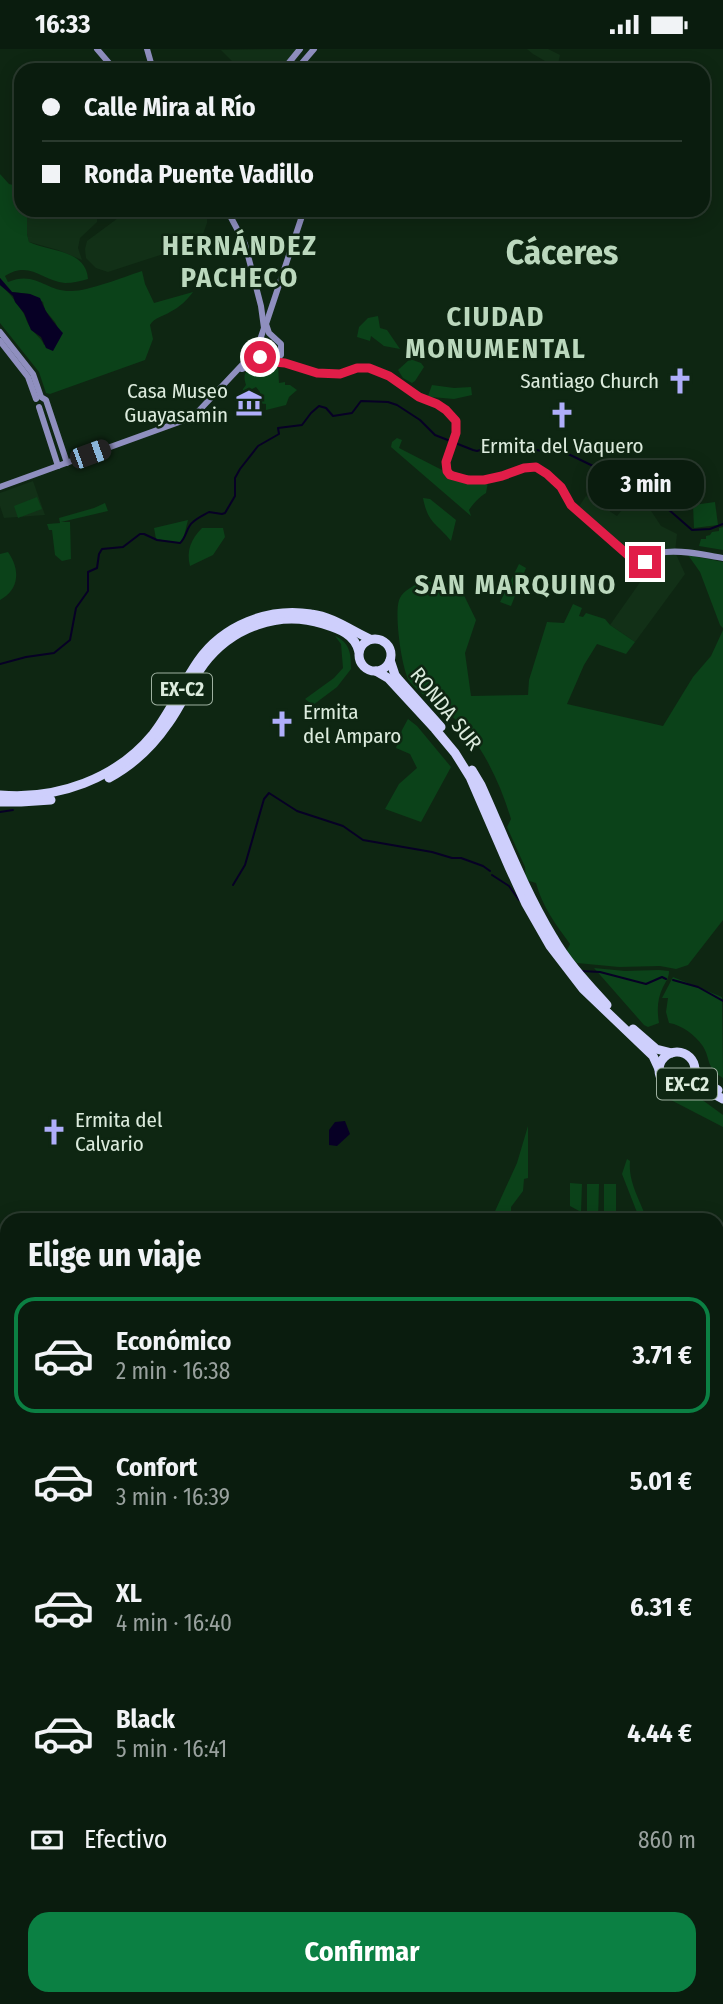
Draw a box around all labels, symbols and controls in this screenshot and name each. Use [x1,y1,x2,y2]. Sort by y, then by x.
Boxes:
text: 16:33 [35,9,91,40]
text: Calle Mira al Río [84,92,256,123]
text: Ronda Puente Vadillo [84,159,314,190]
district label: HERNÁNDEZ PACHECO [162,228,318,294]
district label: Cáceres [506,231,618,273]
district label: CIUDAD MONUMENTAL [405,300,587,365]
route start [244,341,276,373]
church icon: Santiago Church [665,366,695,396]
place label: Santiago Church [520,368,659,394]
place label: Casa Museo Guayasamin [124,378,228,428]
museum icon: Casa Museo Guayasamin [234,388,264,418]
church icon: Ermita del Vaquero [547,400,577,430]
place label: Ermita del Vaquero [480,433,644,459]
car [67,437,114,471]
callout: 3 min [587,461,703,510]
text: 3 min [620,470,672,498]
route end [629,546,661,578]
district label: SAN MARQUINO [415,568,617,601]
street label: RONDA SUR [405,662,488,756]
road number: EX-C2 [152,673,212,705]
place label: Ermita del Amparo [303,699,401,749]
church icon: Ermita del Amparo [267,709,297,739]
road number: EX-C2 [657,1069,717,1099]
place label: Ermita del Calvario [75,1107,163,1157]
church icon: Ermita del Calvario [39,1117,69,1147]
text: Elige un viaje [28,1236,201,1274]
icon: car [32,1324,95,1387]
text: Económico [116,1326,231,1357]
text: 3.71 € [632,1340,692,1371]
text: 2 min · 16:38 [116,1357,230,1385]
icon: car [32,1450,95,1513]
text: Confort [116,1452,197,1483]
text: 5.01 € [630,1466,692,1497]
text: 3 min · 16:39 [116,1483,230,1511]
icon: car [32,1576,95,1639]
text: XL [116,1578,142,1609]
text: 6.31 € [630,1592,692,1623]
text: 4 min · 16:40 [116,1609,232,1637]
icon: car [32,1702,95,1765]
text: Black [116,1704,175,1735]
text: 4.44 € [627,1718,692,1749]
text: 5 min · 16:41 [116,1735,227,1763]
icon: cash [28,1821,66,1859]
text: Efectivo [84,1824,168,1855]
text: 860 m [638,1826,696,1854]
button: Confirmar [28,1912,696,1992]

